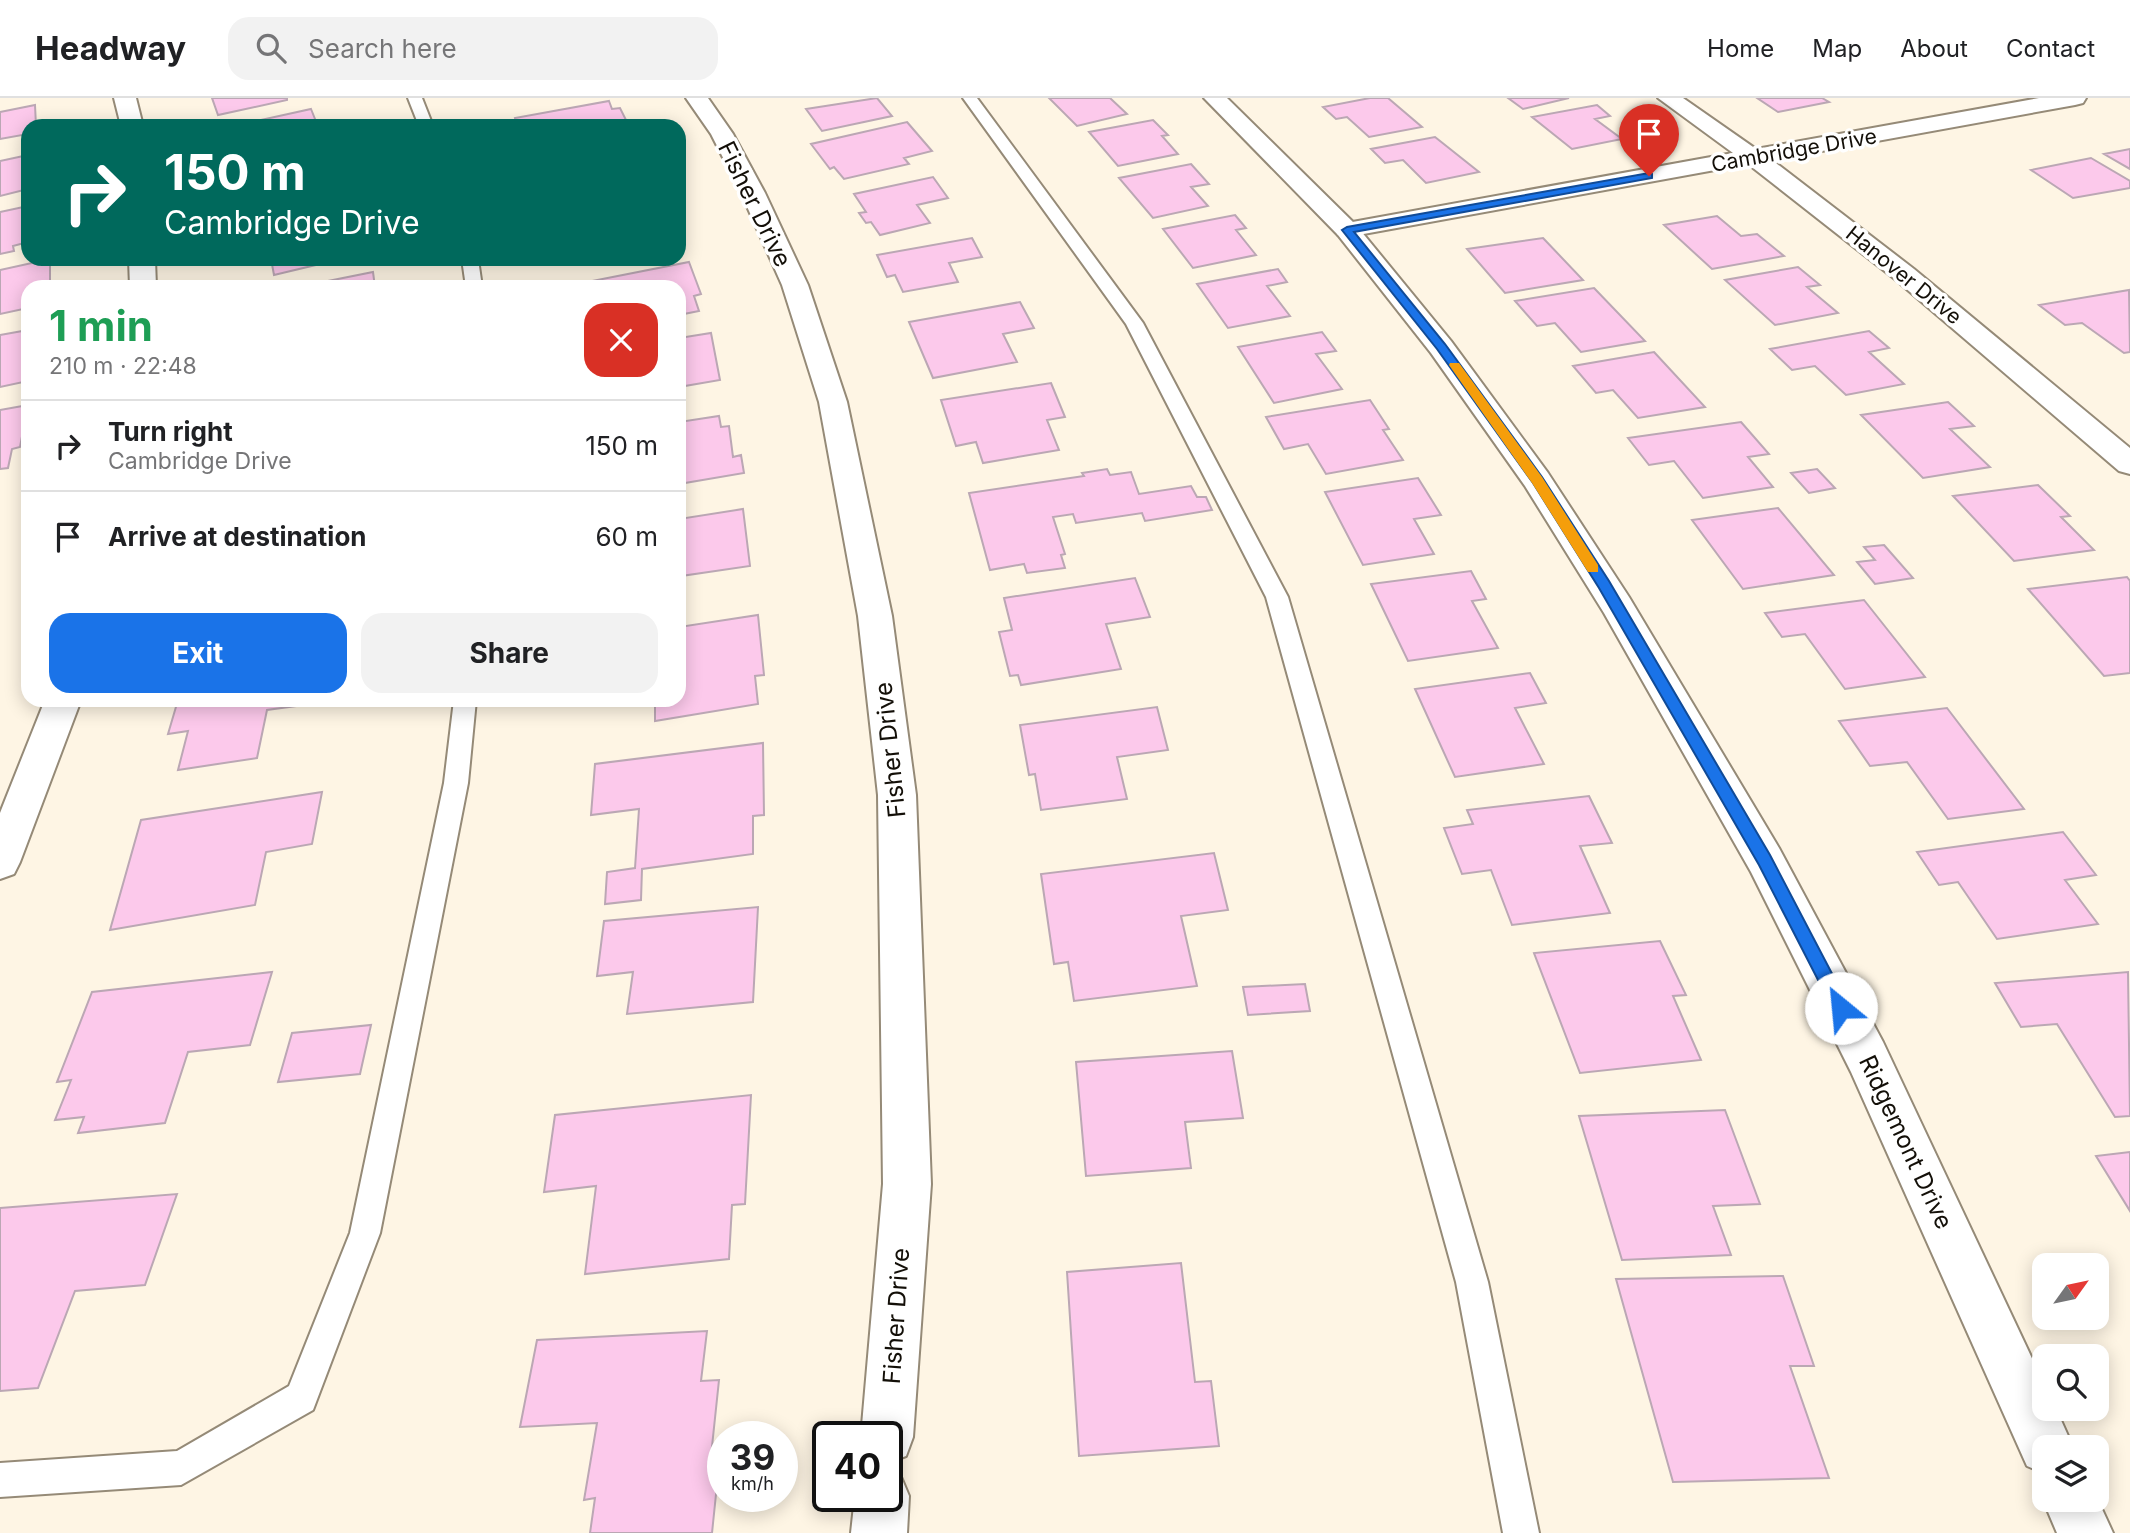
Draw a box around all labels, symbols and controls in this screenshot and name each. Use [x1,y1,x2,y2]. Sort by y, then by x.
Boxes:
search box [228,17,718,80]
text: Headway [35,28,186,68]
icon: search [252,29,290,67]
text: Search here [308,33,457,64]
text: Home [1707,34,1774,63]
text: Map [1812,34,1862,63]
text: About [1900,34,1968,63]
text: Contact [2006,34,2095,63]
pin [1619,104,1679,176]
icon: arrive [1630,115,1668,153]
street label: Cambridge Drive [1709,123,1879,177]
street label: Fisher Drive [712,136,798,272]
text: 150 m [164,143,306,202]
icon: right [49,147,140,238]
text: Cambridge Drive [164,203,420,242]
street label: Hanover Drive [1841,221,1967,329]
text: 1 min [49,300,153,351]
button: close [584,303,658,377]
text: 210 m · 22:48 [49,352,197,380]
text: Turn right [108,416,233,447]
icon: right [49,427,87,465]
text: 150 m [585,430,658,461]
text: Cambridge Drive [108,447,292,475]
icon: arrive [49,518,87,556]
text: Arrive at destination [108,521,367,552]
text: 60 m [595,521,658,552]
button: Exit [49,613,347,693]
button: Share [361,613,658,693]
street label: Fisher Drive [868,681,912,819]
position arrow [1804,971,1878,1045]
street label: Ridgemont Drive [1853,1050,1959,1234]
street label: Fisher Drive [877,1247,915,1385]
north arrow [2032,1253,2109,1330]
map controls [2032,1253,2109,1512]
button: search [2032,1344,2109,1421]
speed limit sign: 40 [812,1421,903,1512]
button: layers [2032,1435,2109,1512]
text: 39 [730,1436,775,1478]
text: km/h [731,1473,774,1494]

